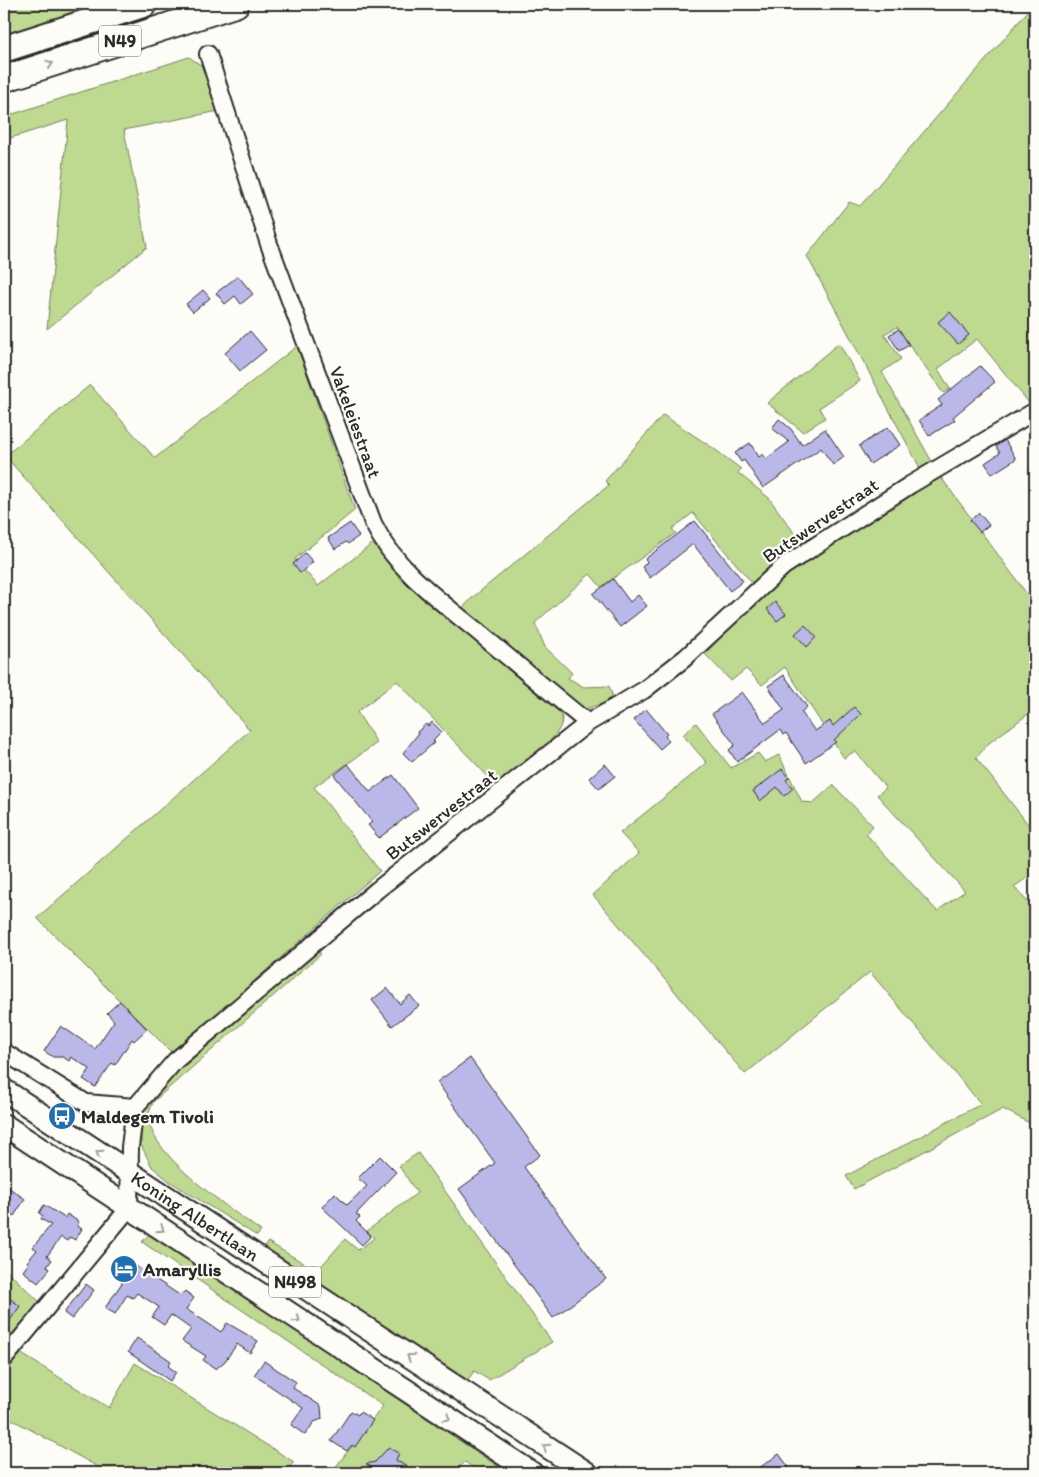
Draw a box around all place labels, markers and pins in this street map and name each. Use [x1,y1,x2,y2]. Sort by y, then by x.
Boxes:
bus stop icon: Maldegem Tivoli [47,1101,77,1131]
place label: Maldegem Tivoli [81,1105,214,1128]
hotel icon: Amaryllis [109,1254,139,1284]
place label: Amaryllis [142,1258,222,1281]

